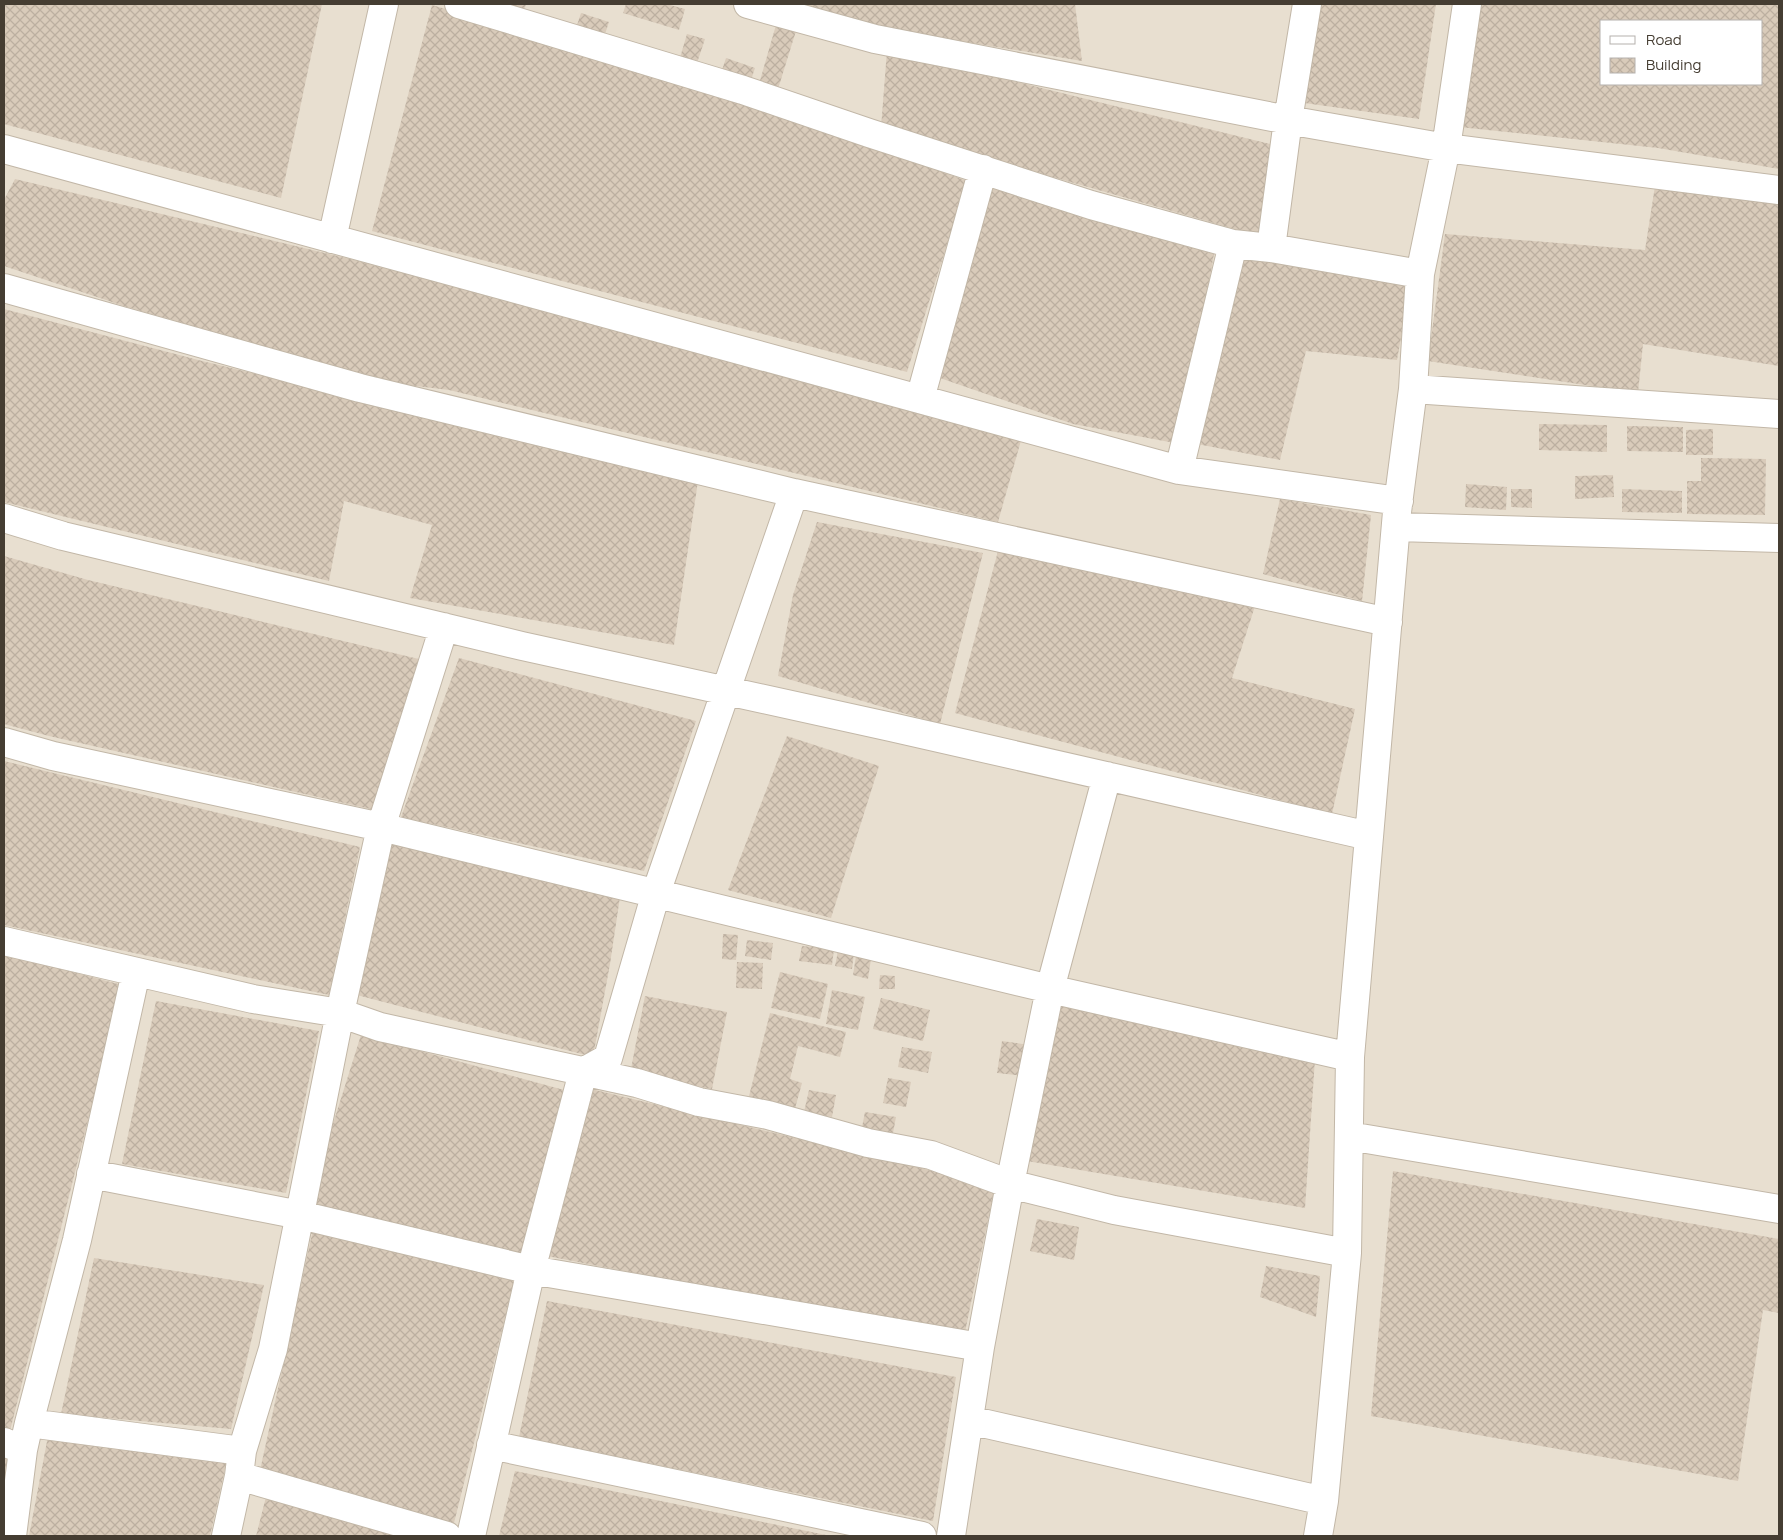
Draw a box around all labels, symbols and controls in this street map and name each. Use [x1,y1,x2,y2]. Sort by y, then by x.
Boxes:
legend [1600,20,1763,85]
text: Road [1646,29,1682,50]
text: Building [1646,54,1701,75]

